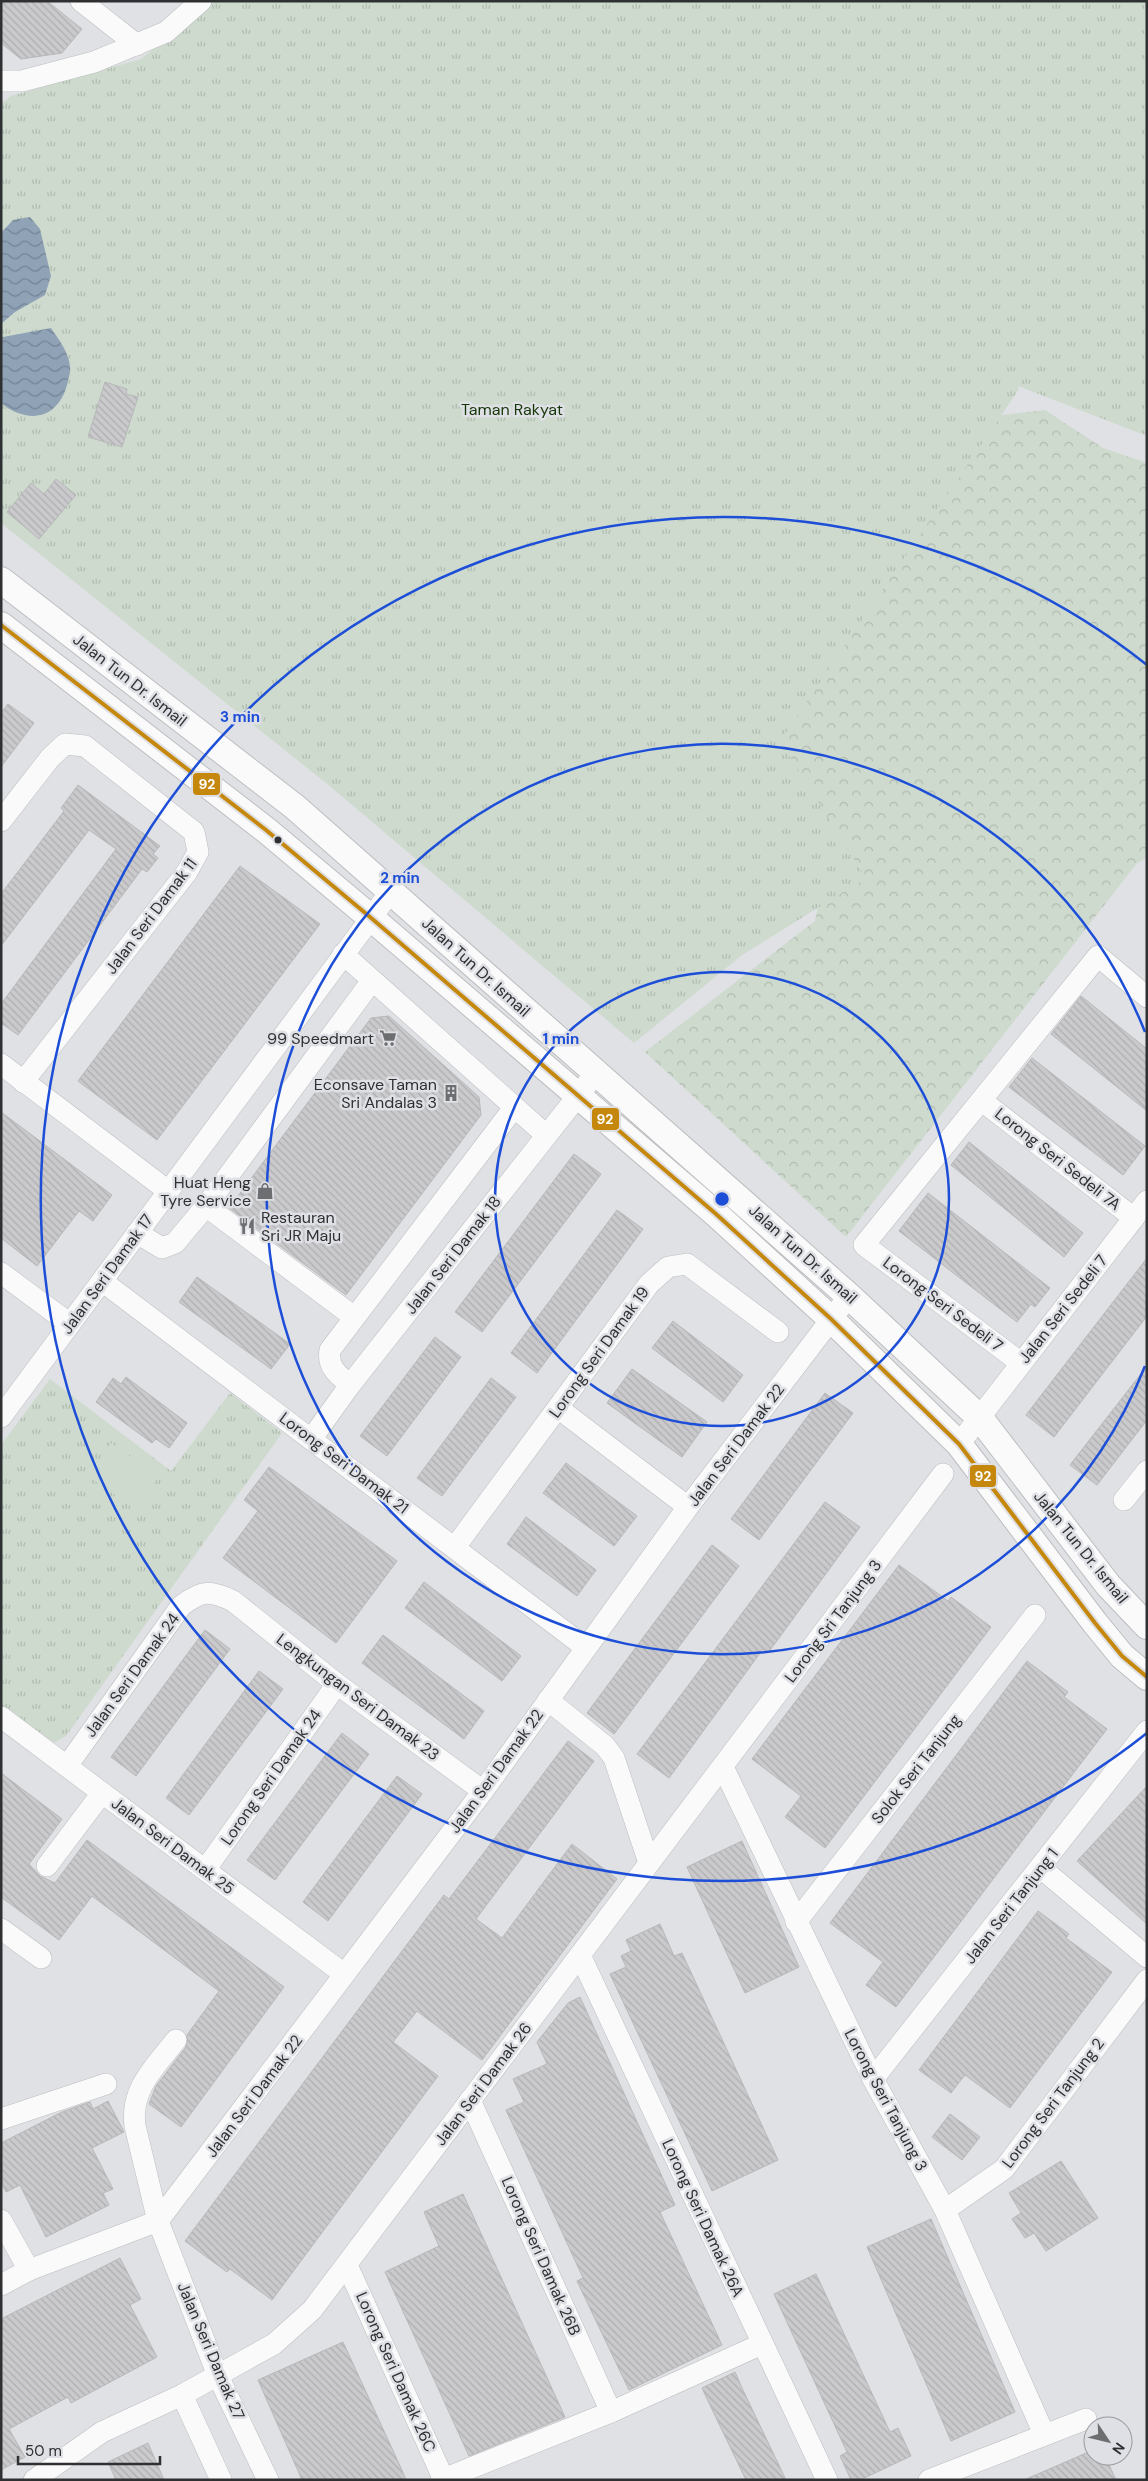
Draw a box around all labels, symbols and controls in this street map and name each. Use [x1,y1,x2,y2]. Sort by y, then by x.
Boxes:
park label: Taman Rakyat [461,399,563,420]
street label: Jalan Tun Dr. Ismail [69,629,191,731]
text: 3 min [220,707,260,727]
line badge: 92 [192,772,221,796]
text: 92 [199,775,215,793]
unlabelled marker [273,835,283,845]
street label: Jalan Seri Damak 11 [101,854,201,978]
text: 2 min [380,868,420,888]
street label: Jalan Tun Dr. Ismail [417,913,535,1021]
place label: 99 Speedmart [267,1028,374,1049]
supermarket icon: 99 Speedmart [378,1028,398,1048]
text: 1 min [543,1029,579,1049]
place label: Econsave Taman Sri Andalas 3 [314,1074,437,1113]
building icon: Econsave Taman Sri Andalas 3 [441,1083,461,1103]
street label: Lorong Seri Sedeli 7A [991,1103,1126,1215]
line badge: 92 [591,1107,620,1131]
text: 92 [597,1110,613,1128]
place label: Huat Heng Tyre Service [160,1172,251,1211]
shop icon: Huat Heng Tyre Service [255,1181,275,1201]
centre of rings [713,1190,731,1208]
street label: Jalan Seri Damak 18 [400,1192,506,1318]
street label: Jalan Tun Dr. Ismail [744,1200,862,1308]
place label: Restauran Sri JR Maju [261,1207,341,1246]
street label: Jalan Seri Damak 17 [56,1210,158,1338]
restaurant icon: Restauran Sri JR Maju [237,1216,257,1236]
street label: Jalan Seri Sedeli 7 [1014,1250,1112,1368]
street label: Lorong Seri Sedeli 7 [879,1252,1007,1356]
street label: Lorong Seri Damak 19 [544,1282,654,1422]
street label: Jalan Seri Damak 22 [683,1379,789,1511]
street label: Lorong Seri Damak 21 [275,1407,413,1519]
line badge: 92 [969,1464,997,1488]
text: 92 [975,1467,991,1485]
street label: Jalan Tun Dr. Ismail [1029,1486,1133,1608]
street label: Lorong Sri Tanjung 3 [780,1555,886,1687]
street label: Jalan Seri Damak 24 [80,1609,184,1741]
street label: Lengkungan Seri Damak 23 [272,1629,444,1765]
street label: Lorong Seri Damak 24 [216,1705,326,1849]
street label: Jalan Seri Damak 22 [444,1705,548,1837]
street label: Solok Seri Tanjung [867,1710,965,1828]
street label: Jalan Seri Damak 25 [107,1793,239,1899]
street label: Jalan Seri Tanjung 1 [959,1844,1063,1968]
street label: Jalan Seri Damak 26 [430,2018,536,2150]
street label: Lorong Seri Tanjung 3 [840,2025,932,2175]
street label: Jalan Seri Damak 22 [201,2030,307,2162]
street label: Lorong Seri Tanjung 2 [997,2034,1109,2172]
street label: Lorong Seri Damak 26A [657,2136,749,2301]
street label: Lorong Seri Damak 26B [497,2173,585,2339]
street label: Jalan Seri Damak 27 [173,2279,249,2423]
street label: Lorong Seri Damak 26C [351,2289,441,2455]
north arrow [1083,2416,1133,2466]
scale bar [18,2434,160,2466]
text: N [1108,2439,1129,2458]
text: 50 m [25,2441,62,2461]

